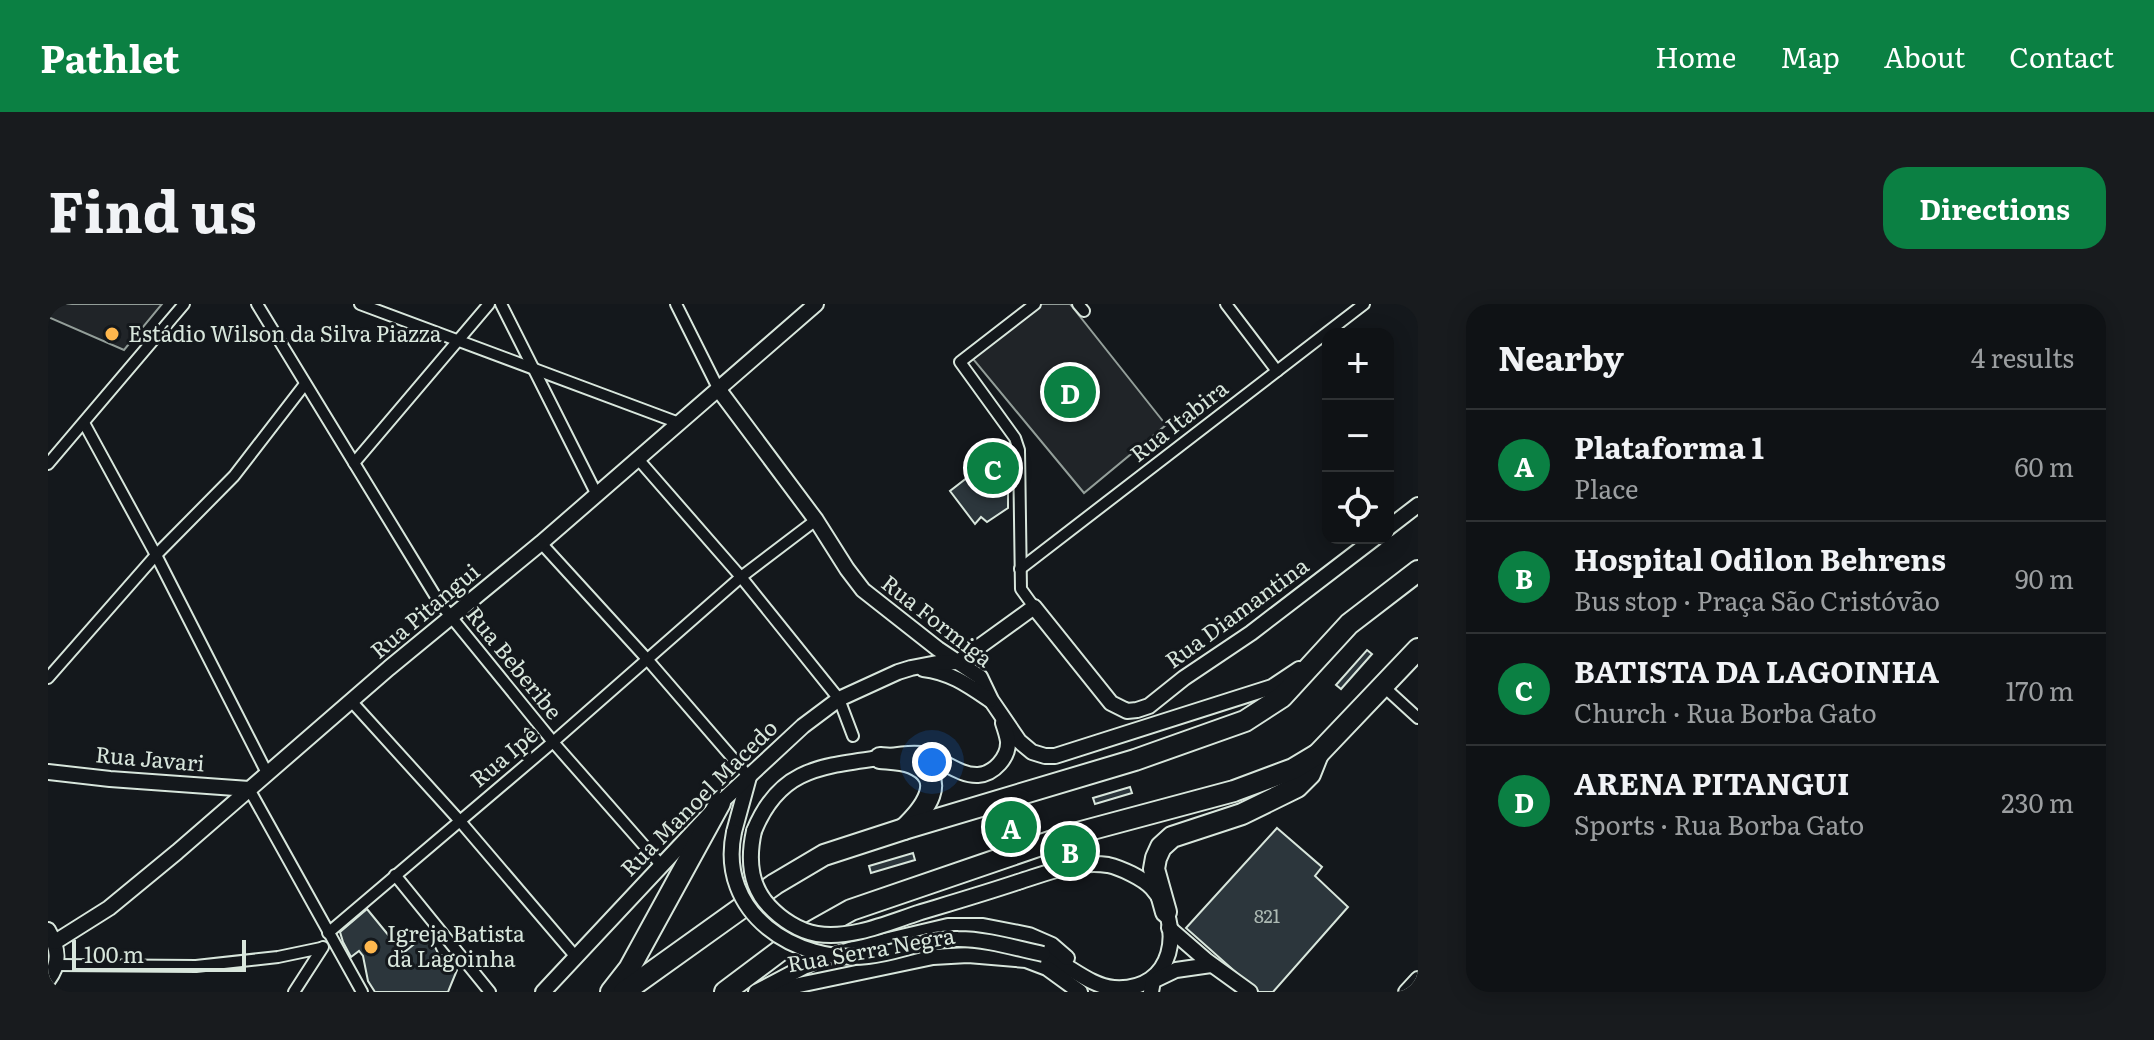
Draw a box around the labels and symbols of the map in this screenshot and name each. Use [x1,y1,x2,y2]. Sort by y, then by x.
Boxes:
place label: Estádio Wilson da Silva Piazza [128,316,442,349]
marker: Estádio Wilson da Silva Piazza [103,325,121,343]
pin: D [1044,362,1096,422]
street label: Rua Itabira [1122,371,1234,469]
pin: C [967,438,1019,498]
street label: Rua Diamantina [1157,548,1315,675]
street label: Rua Pitangui [362,554,486,665]
street label: Rua Formiga [875,566,1001,674]
street label: Rua Beberibe [459,598,571,726]
street label: Rua Manoel Macedo [612,711,784,883]
street label: Rua Ipê [462,718,544,794]
street label: Rua Javari [94,736,206,779]
your location [912,742,952,782]
pin: A [985,797,1037,857]
pin: B [1044,821,1096,881]
house number: 821 [1254,902,1280,929]
place label: Igreja Batista da Lagoinha [387,916,525,974]
street label: Rua Serra Negra [784,918,957,980]
scale bar [72,936,246,972]
marker: Igreja Batista da Lagoinha [362,938,380,956]

